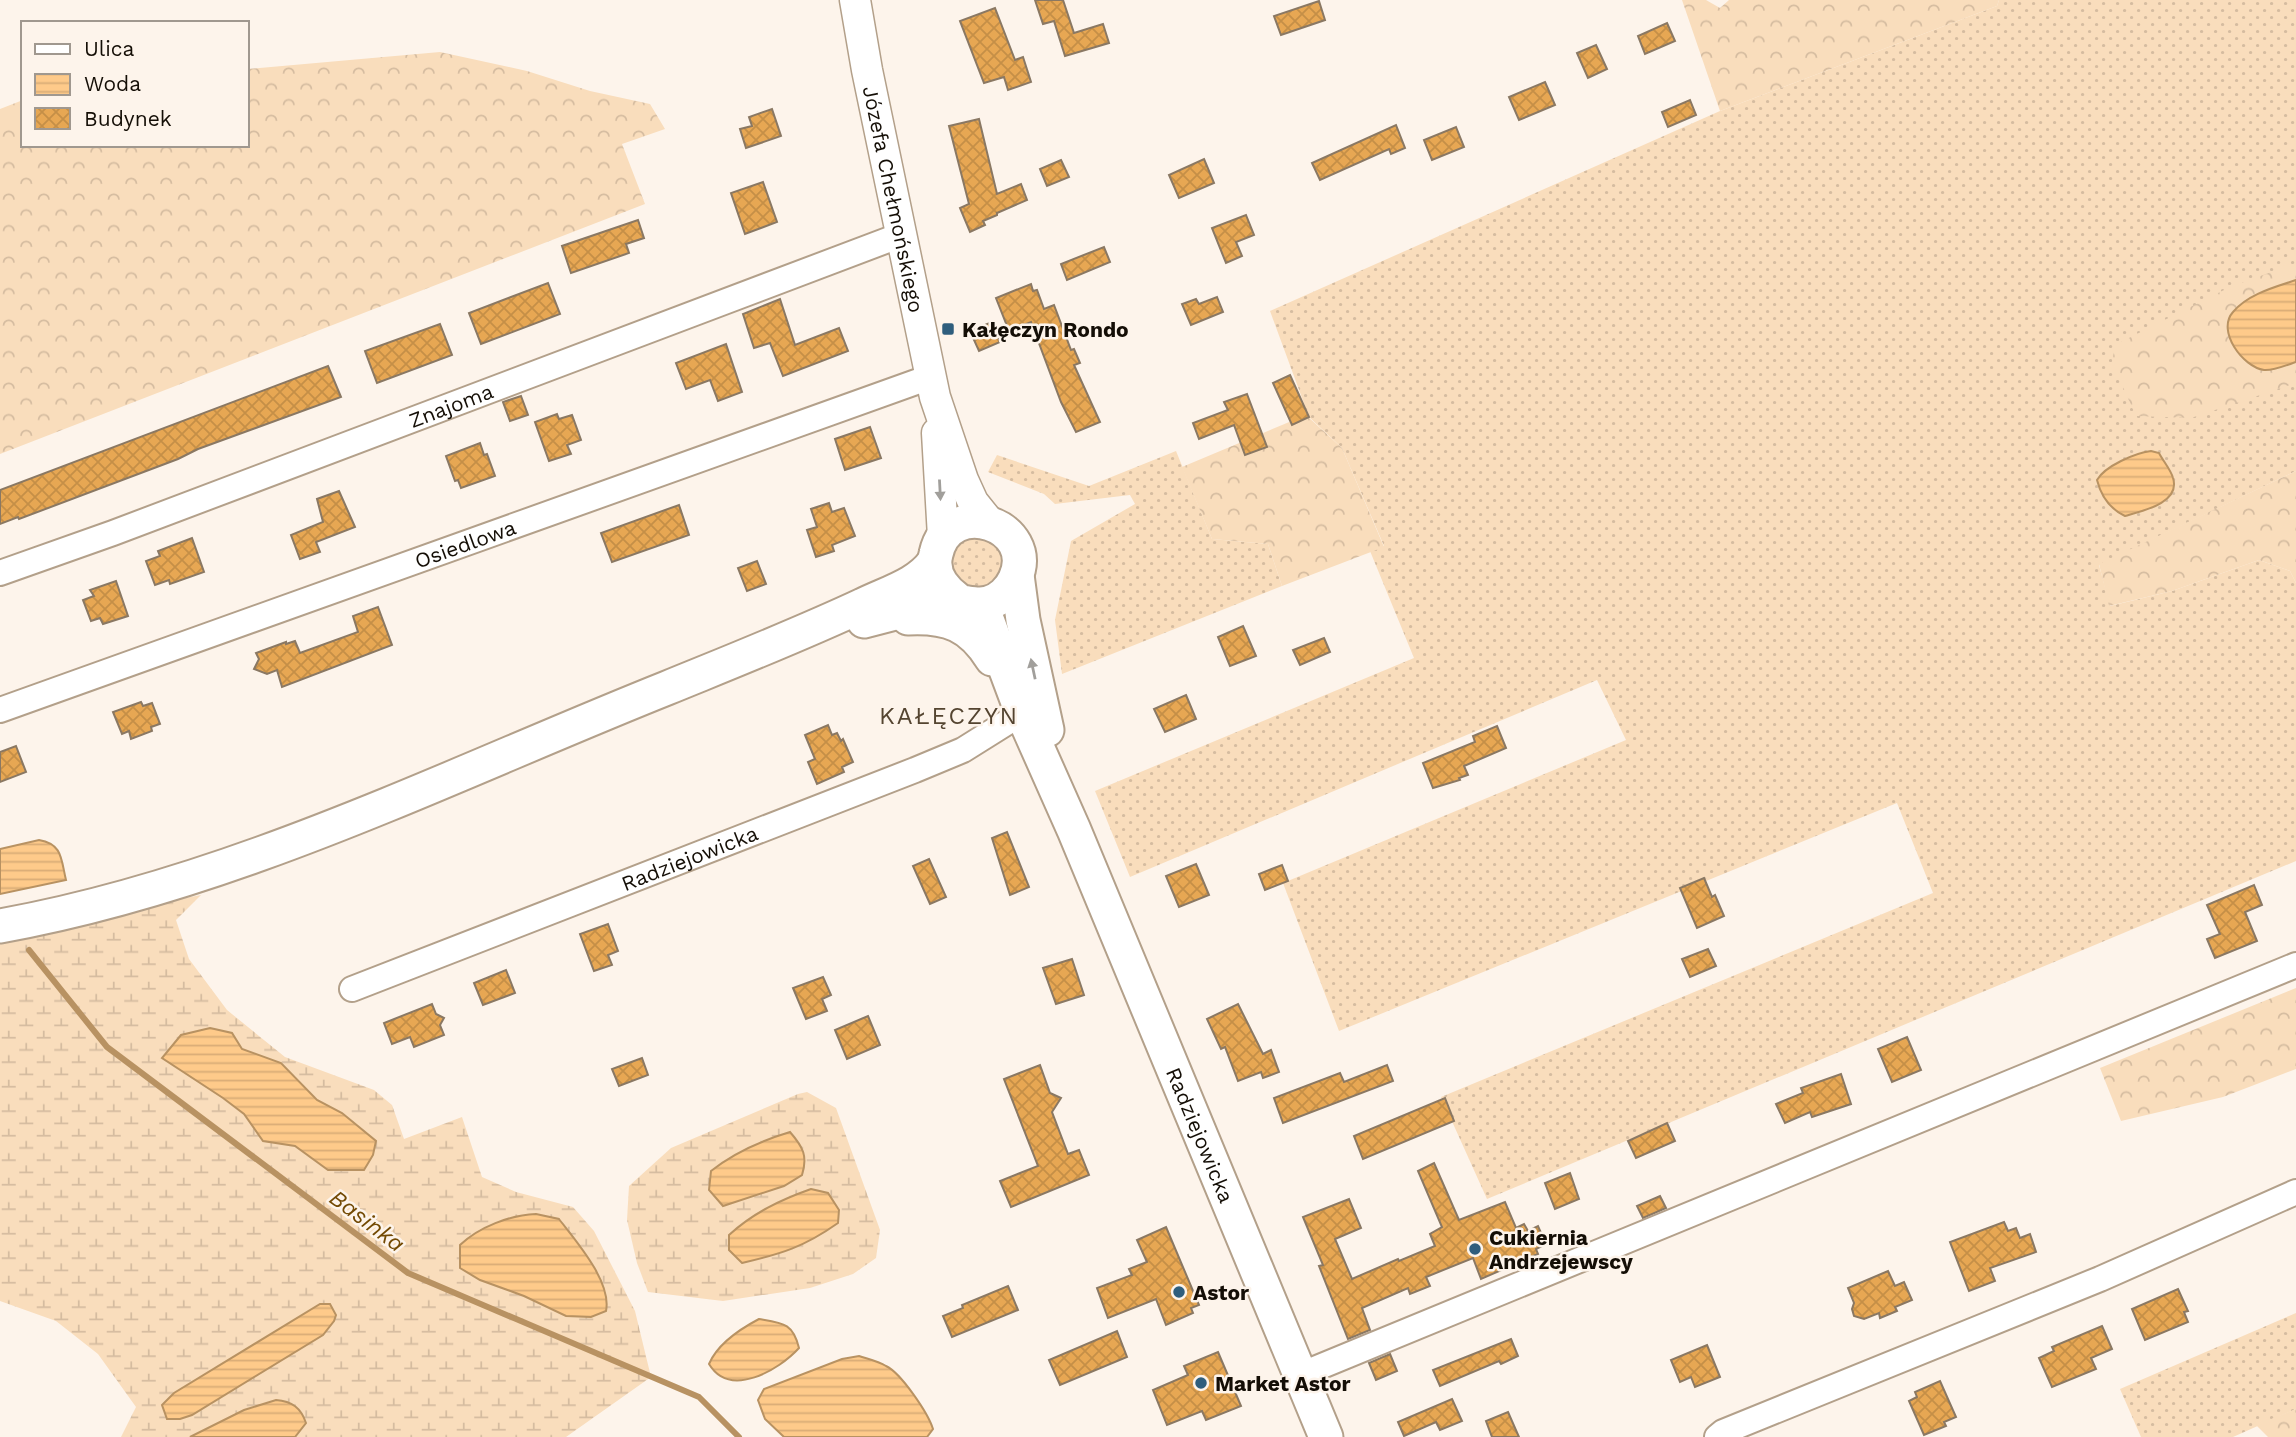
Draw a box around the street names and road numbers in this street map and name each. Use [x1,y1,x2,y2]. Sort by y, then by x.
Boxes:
street label: Józefa Chełmońskiego [858,84,930,315]
street label: Znajoma [405,378,496,433]
street label: Osiedlowa [411,514,519,573]
street label: Radziejowicka [618,820,761,896]
street label: Radziejowicka [1161,1063,1240,1206]

